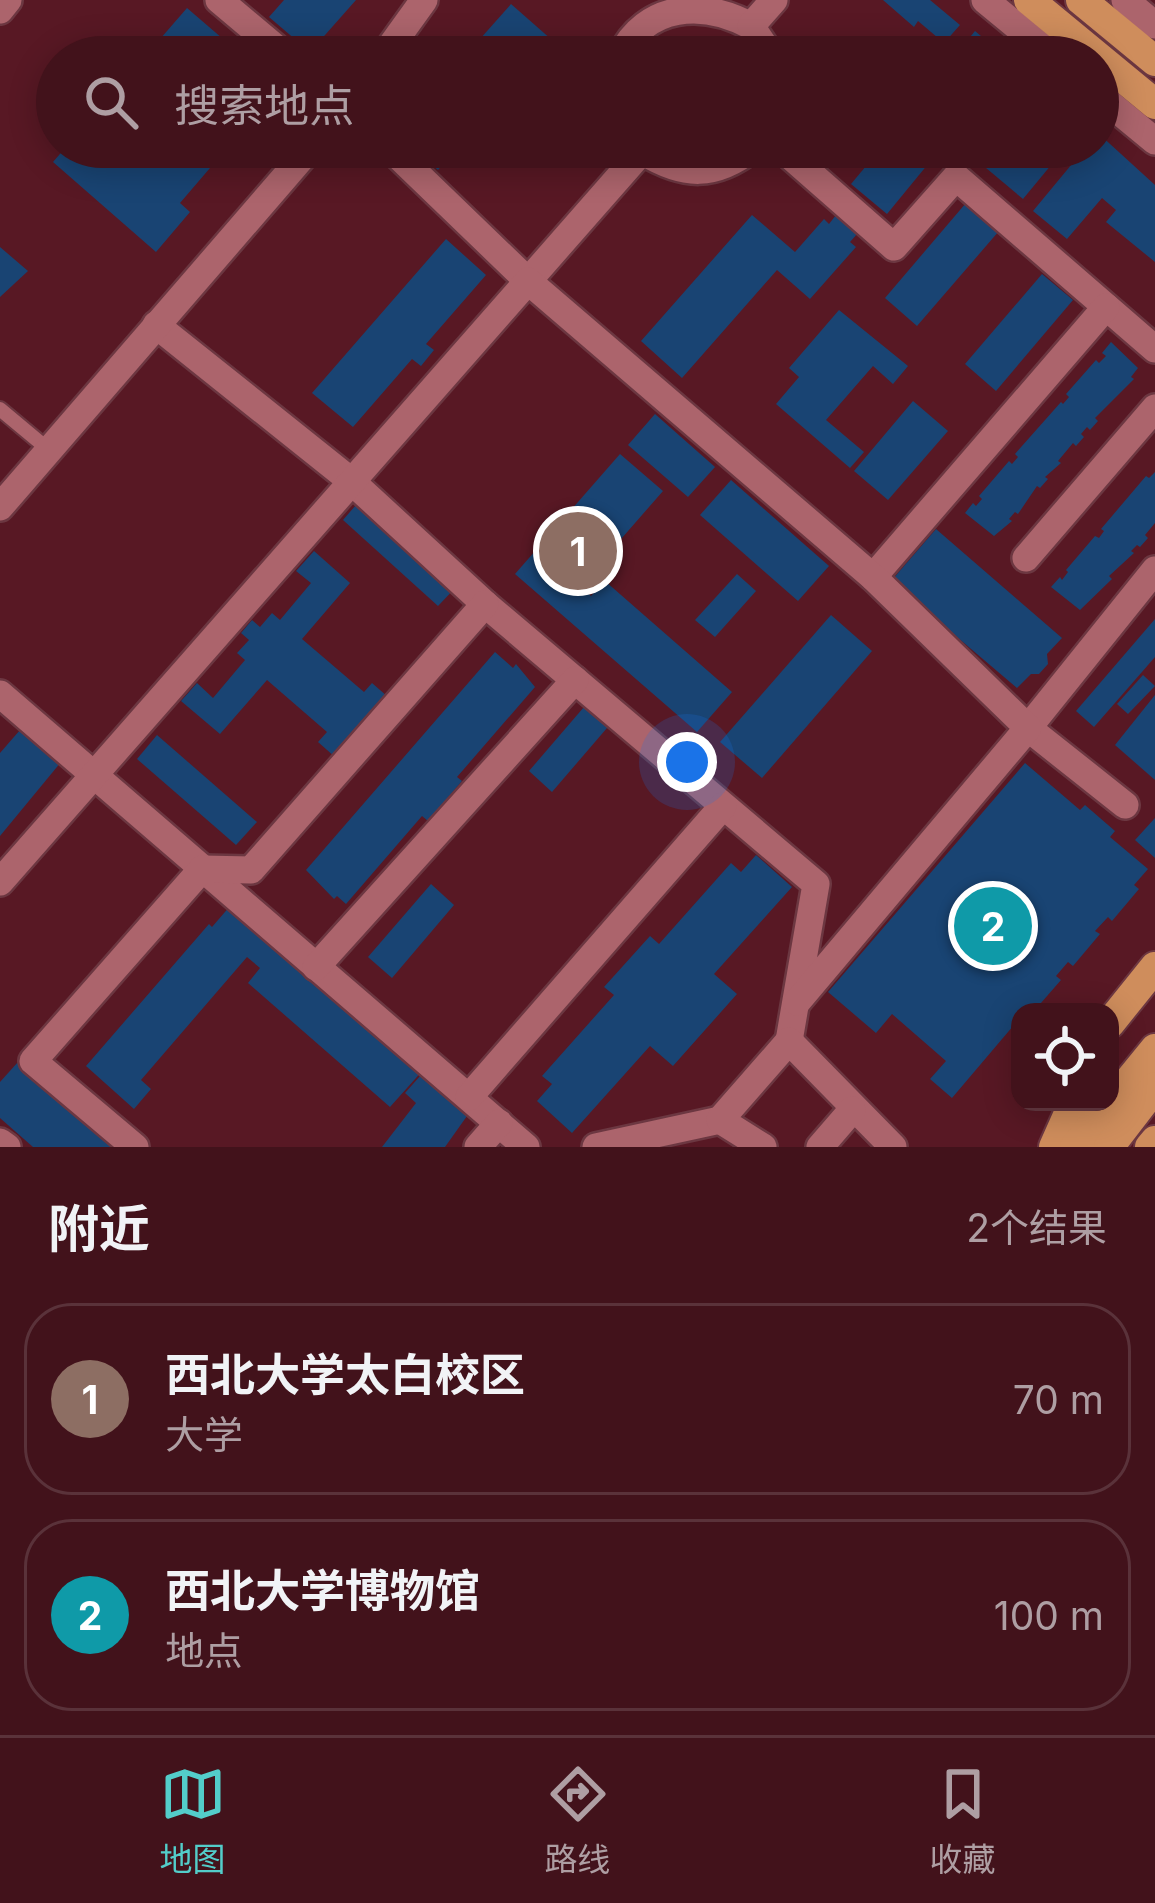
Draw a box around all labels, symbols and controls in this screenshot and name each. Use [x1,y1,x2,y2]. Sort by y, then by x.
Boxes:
search box [36,36,1119,168]
icon: search [78,69,144,135]
text: 搜索地点 [174,78,354,133]
pin: 1 [539,506,617,596]
your location [657,732,717,792]
pin: 2 [954,881,1032,971]
map controls [1011,1003,1119,1111]
button: locate [1011,1003,1119,1111]
text: 附近 [48,1198,150,1259]
text: 2个结果 [966,1204,1107,1251]
text: 西北大学太白校区 [165,1347,525,1402]
text: 1 [82,1376,98,1423]
text: 70 m [1013,1376,1104,1423]
text: 大学 [165,1411,243,1458]
text: 西北大学博物馆 [165,1563,480,1618]
text: 2 [78,1592,102,1639]
text: 100 m [994,1592,1104,1639]
text: 地点 [165,1627,243,1674]
tab: 地图 [160,1761,226,1881]
tab: 路线 [545,1761,611,1881]
tab: 收藏 [930,1761,996,1881]

